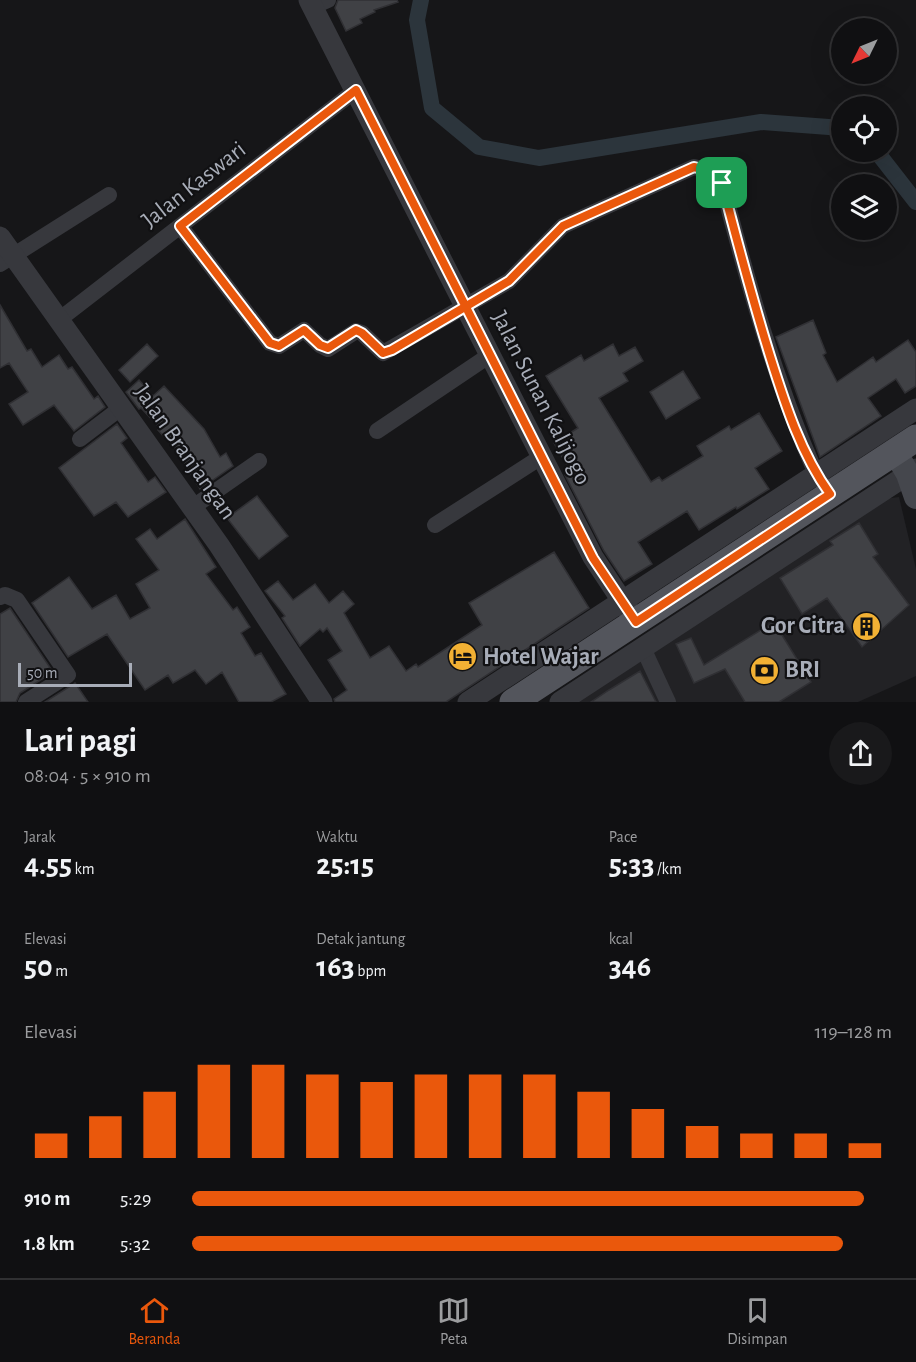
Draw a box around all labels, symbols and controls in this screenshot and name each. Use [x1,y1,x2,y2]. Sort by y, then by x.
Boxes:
north arrow [831,18,897,84]
map controls [831,18,897,240]
button: locate [831,96,897,162]
street label: Jalan Kaswari [138,137,250,233]
pin [696,157,747,208]
icon: arrive [705,166,738,199]
button: layers [831,174,897,240]
street label: Jalan Sunan Kalijogo [487,307,595,489]
street label: Jalan Branjangan [130,380,240,524]
building icon: Gor Citra [850,610,882,642]
place label: Gor Citra [761,614,845,638]
hotel icon: Hotel Wajar [446,641,478,673]
place label: Hotel Wajar [483,645,599,669]
bank icon: BRI [748,654,780,686]
place label: BRI [785,658,820,682]
scale bar [18,660,132,688]
text: 50 m [27,665,58,681]
button: share [829,722,892,785]
text: Lari pagi [24,725,137,758]
text: 08:04 · 5 × 910 m [24,766,151,786]
text: Jarak [24,829,56,845]
text: Waktu [316,829,358,845]
text: Pace [609,829,637,845]
text: 4.55 [24,850,72,880]
text: 25:15 [316,850,374,880]
text: 5:33 [609,850,654,880]
text: km [72,861,95,877]
text: /km [654,861,682,877]
text: Elevasi [24,931,67,947]
text: Detak jantung [316,931,405,947]
text: kcal [609,931,633,947]
text: 50 [24,952,53,982]
text: 163 [316,952,355,982]
text: 346 [609,952,651,982]
text: m [53,963,68,979]
text: bpm [355,963,386,979]
text: Elevasi [24,1022,77,1042]
text: 119–128 m [815,1022,892,1042]
text: 910 m [24,1189,70,1209]
text: 5:29 [120,1189,151,1209]
text: 1.8 km [24,1234,75,1254]
text: 5:32 [120,1234,150,1254]
tab: Beranda [128,1294,180,1349]
tab: Peta [437,1294,470,1349]
tab: Disimpan [727,1294,788,1349]

